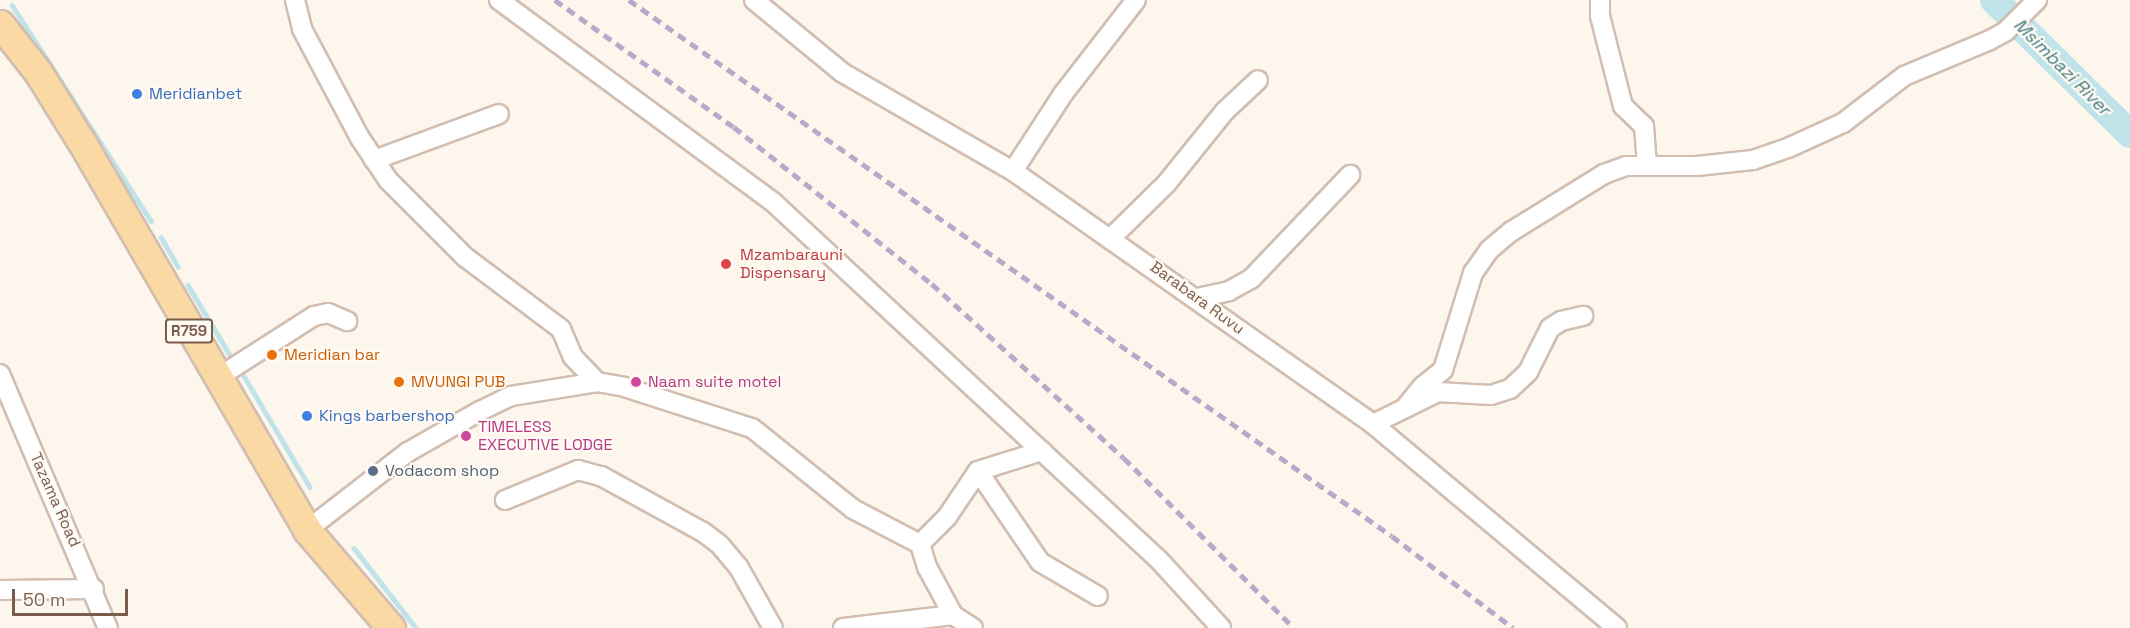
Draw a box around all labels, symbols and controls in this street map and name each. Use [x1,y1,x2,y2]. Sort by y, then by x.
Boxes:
water label: Msimbazi River [2009,14,2115,120]
place label: Meridianbet [149,84,242,104]
marker: Meridianbet [130,87,144,101]
place label: Mzambarauni Dispensary [740,245,843,283]
marker: Mzambarauni Dispensary [717,255,735,273]
street label: Barabara Ruvu [1146,257,1248,339]
road number: R759 [164,319,214,343]
place label: Meridian bar [284,345,380,365]
marker: Meridian bar [265,348,279,362]
place label: MVUNGI PUB [411,372,505,392]
place label: Naam suite motel [648,372,781,392]
marker: MVUNGI PUB [392,375,406,389]
marker: Naam suite motel [629,375,643,389]
place label: Kings barbershop [319,406,455,426]
marker: Kings barbershop [300,409,314,423]
place label: TIMELESS EXECUTIVE LODGE [478,417,612,455]
marker: TIMELESS EXECUTIVE LODGE [459,429,473,443]
street label: Tazama Road [26,450,84,550]
place label: Vodacom shop [385,461,499,481]
marker: Vodacom shop [366,464,380,478]
scale bar [15,577,130,615]
text: 50 m [23,588,65,611]

